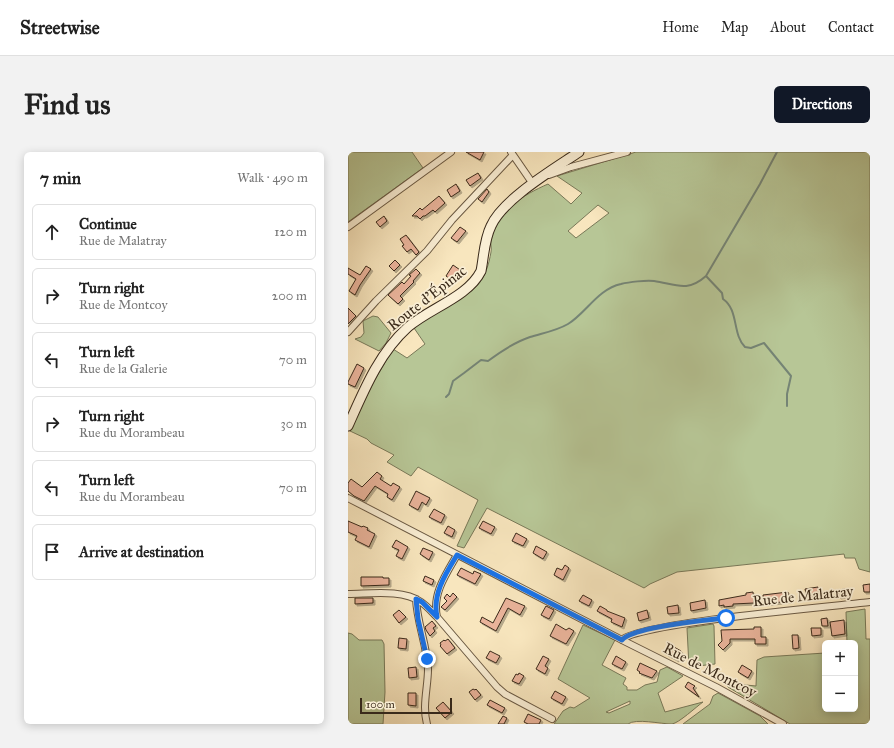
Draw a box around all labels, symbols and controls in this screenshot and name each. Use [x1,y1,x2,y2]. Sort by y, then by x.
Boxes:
text: Streetwise [20,16,100,39]
text: Home [662,19,699,36]
text: Map [721,19,748,36]
text: About [770,19,806,36]
text: Contact [828,19,874,36]
button: Directions [774,86,870,123]
text: Find us [24,87,110,122]
text: 7 min [40,168,81,189]
text: Walk · 490 m [237,170,308,186]
text: Continue [79,215,137,233]
icon: ahead [41,221,63,243]
text: 120 m [274,224,307,240]
text: Rue de Malatray [79,233,167,249]
street label: Route d'Épinac [383,261,470,334]
text: Turn right [79,279,144,297]
icon: right [41,285,63,307]
text: 200 m [272,288,307,304]
text: Rue de Montcoy [79,297,168,313]
text: Turn left [79,343,135,361]
icon: left [41,349,63,371]
text: 70 m [279,352,307,368]
text: Rue de la Galerie [79,361,167,377]
text: Turn right [79,407,144,425]
icon: right [41,413,63,435]
text: 30 m [281,416,307,432]
text: Rue du Morambeau [79,425,185,441]
text: Turn left [79,471,135,489]
icon: left [41,477,63,499]
text: 70 m [279,480,307,496]
text: Rue du Morambeau [79,489,185,505]
icon: arrive [41,541,63,563]
text: Arrive at destination [79,543,204,561]
street label: Rue de Malatray [752,582,855,610]
route start [717,609,735,627]
street label: Rue de Montcoy [660,639,760,702]
map controls [822,640,858,712]
button: + [822,640,858,676]
route end [418,650,436,668]
button: − [822,676,858,712]
scale bar [360,696,452,715]
text: 100 m [366,698,395,711]

